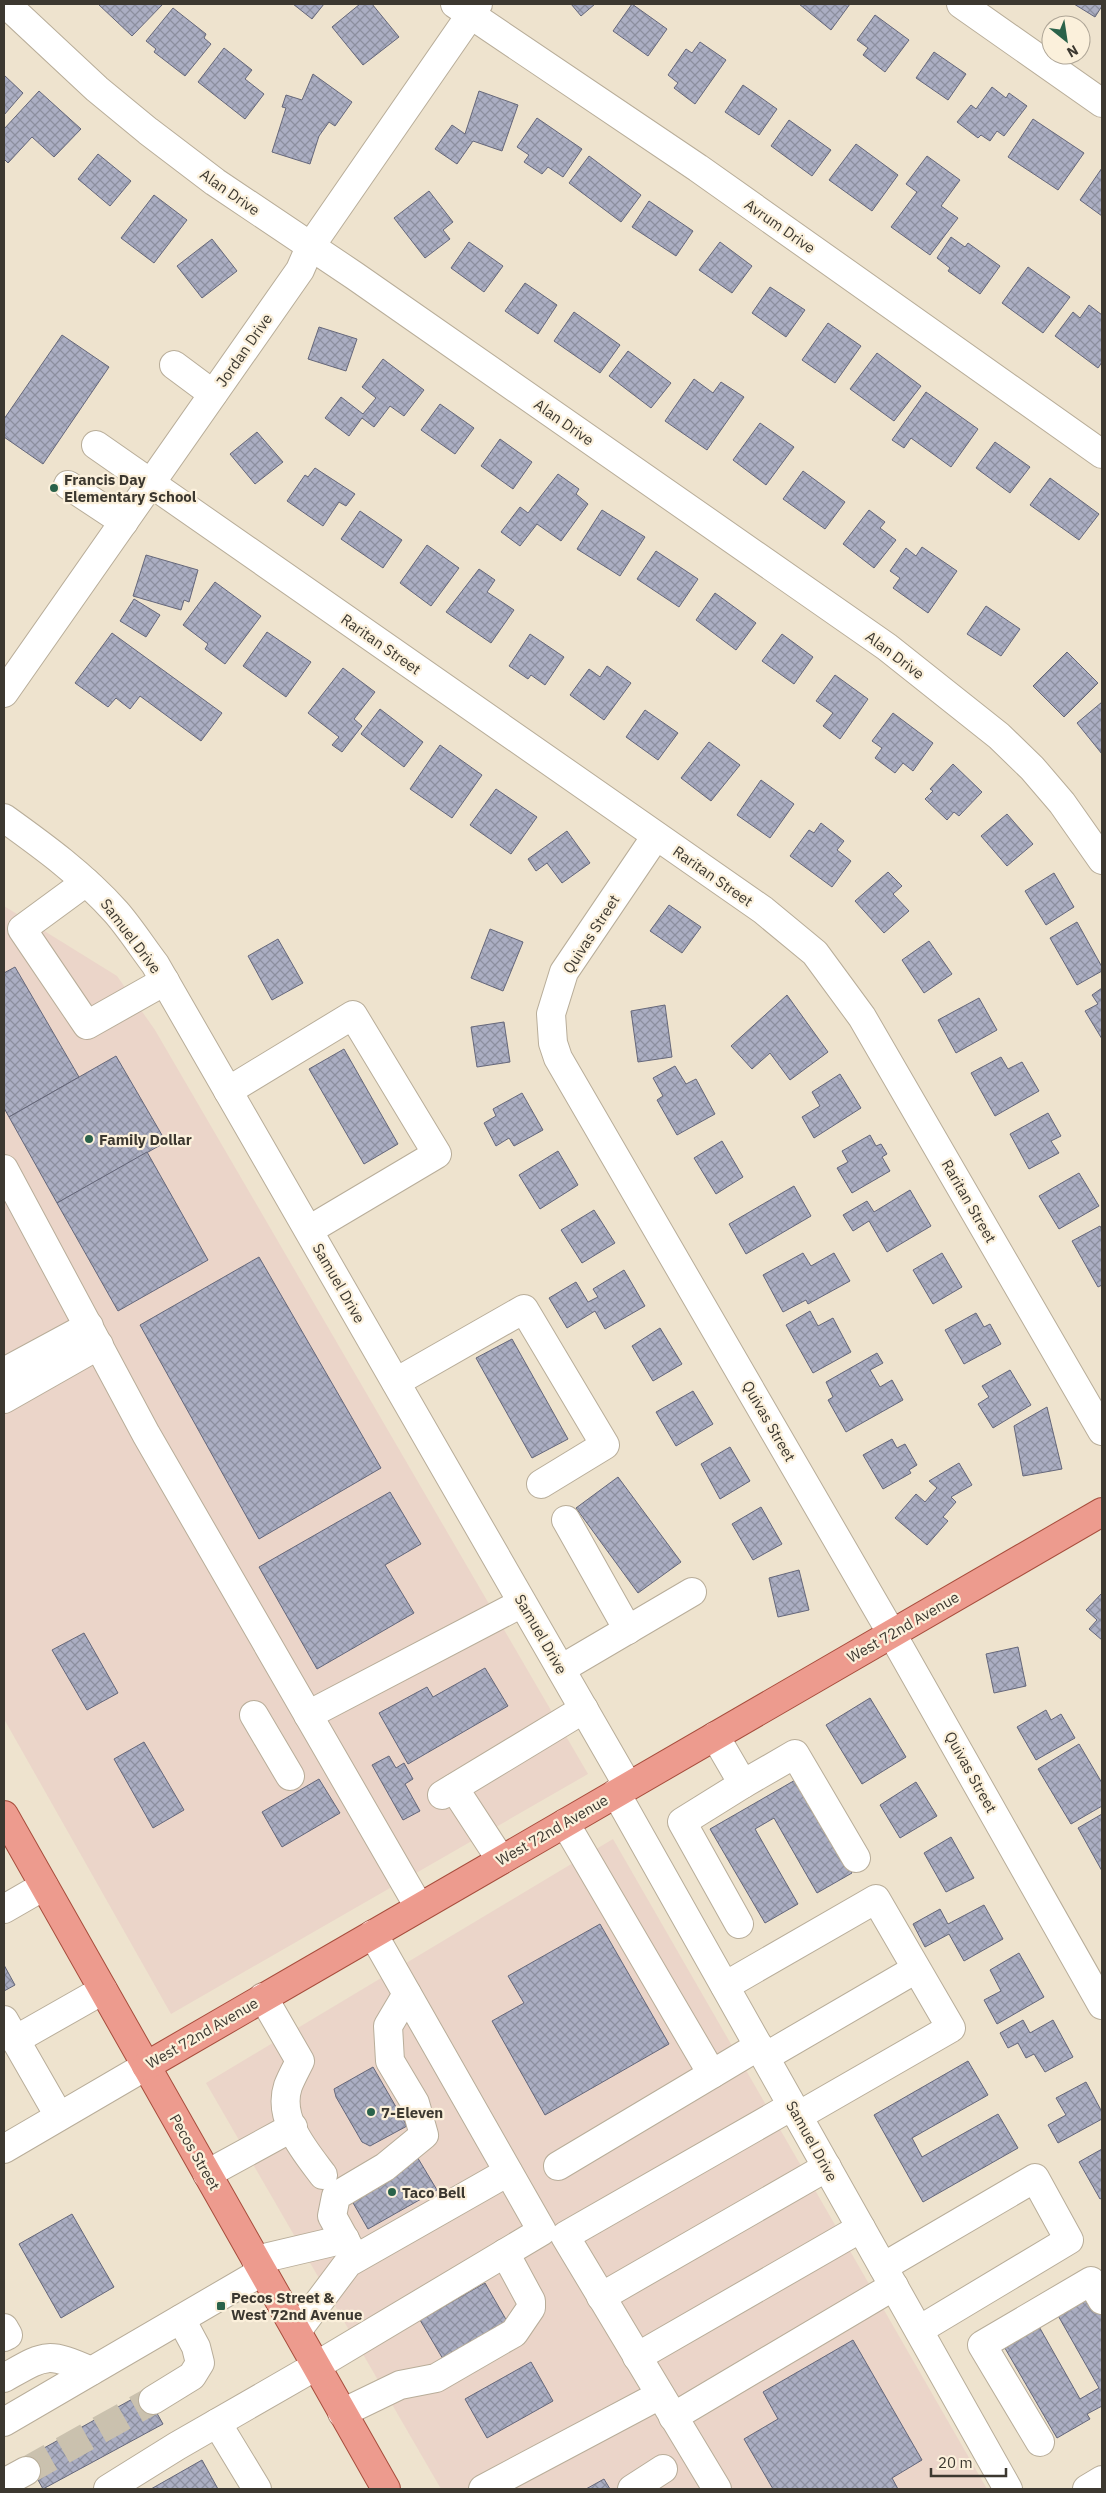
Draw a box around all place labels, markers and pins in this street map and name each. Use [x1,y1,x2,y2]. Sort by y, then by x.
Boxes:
place label: Francis Day Elementary School [64,470,197,506]
marker: Francis Day Elementary School [48,482,60,494]
place label: Family Dollar [99,1130,192,1149]
marker: Family Dollar [83,1133,95,1145]
place label: 7-Eleven [381,2103,443,2122]
marker: 7-Eleven [365,2106,377,2118]
place label: Taco Bell [402,2183,466,2202]
marker: Taco Bell [386,2186,398,2198]
place label: Pecos Street & West 72nd Avenue [231,2288,363,2324]
marker: Pecos Street & West 72nd Avenue [215,2300,227,2312]

